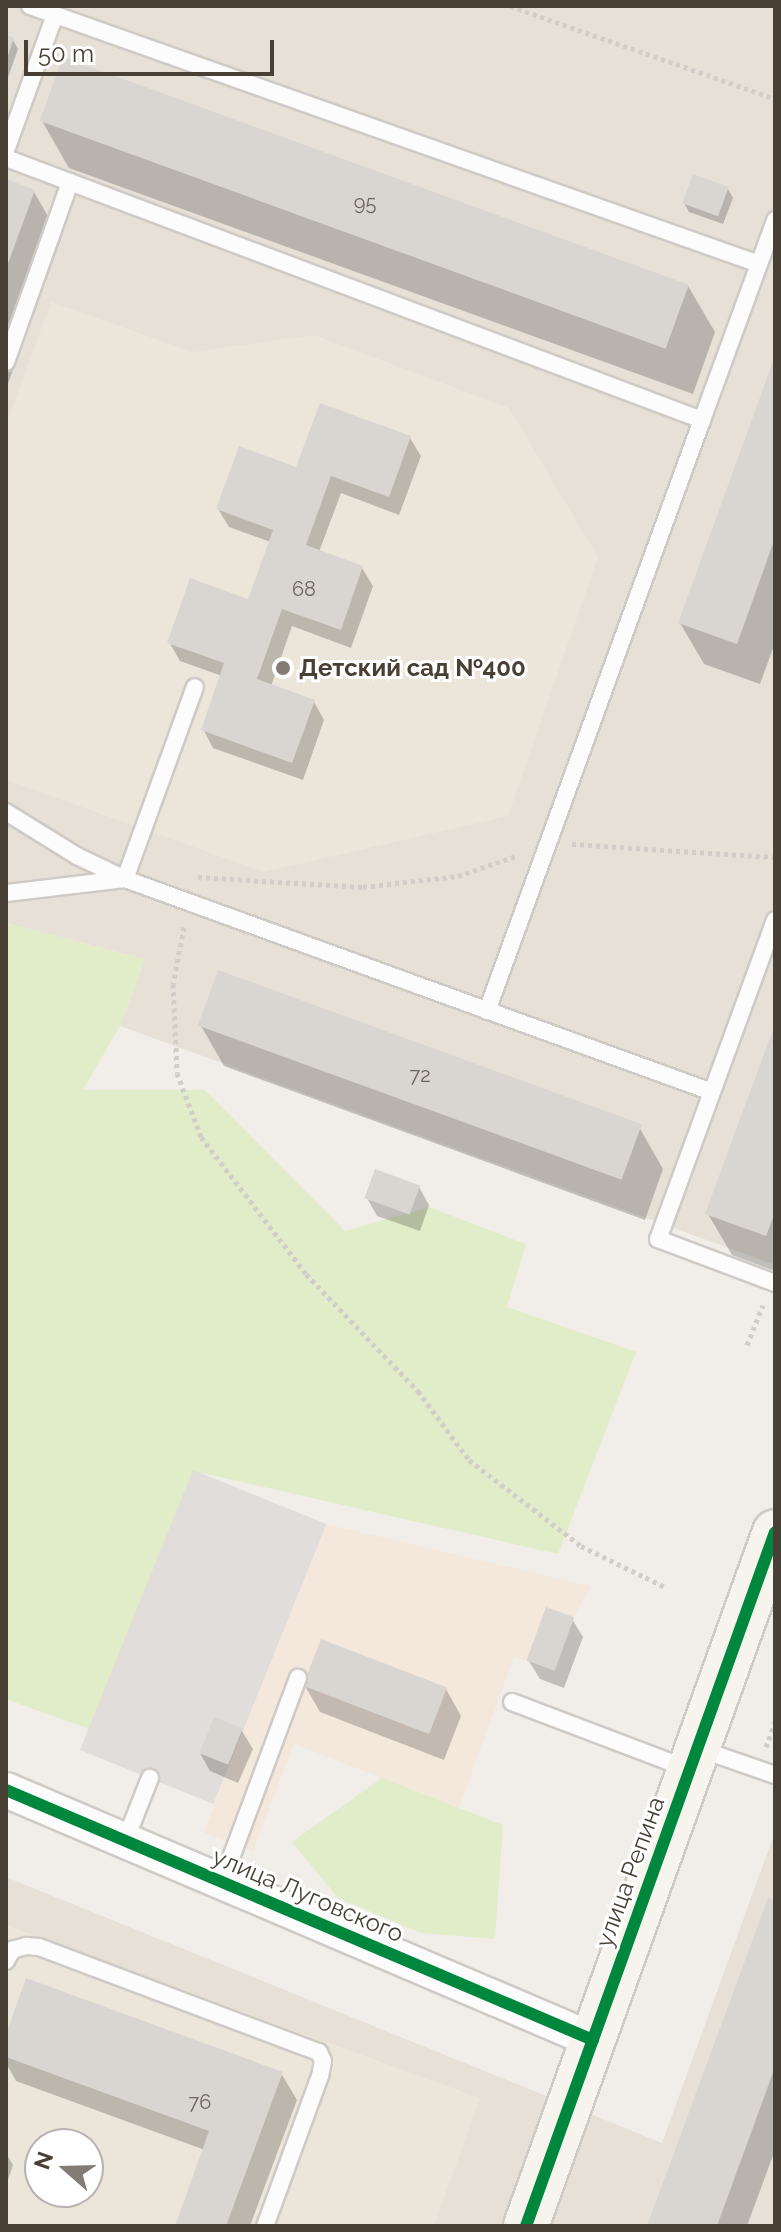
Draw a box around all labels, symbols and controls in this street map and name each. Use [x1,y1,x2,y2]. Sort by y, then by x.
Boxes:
scale bar [28,24,278,74]
text: 50 m [38,39,94,68]
house number: 95 [354,191,376,215]
house number: 68 [292,577,316,601]
place label: Детский сад №400 [299,654,526,682]
marker: Детский сад №400 [274,659,292,677]
house number: 72 [409,1063,431,1087]
street label: улица Репина [589,1793,671,1951]
street label: улица Луговского [208,1842,408,1948]
house number: 76 [189,2090,211,2114]
north arrow [24,2128,104,2208]
text: N [28,2148,58,2173]

